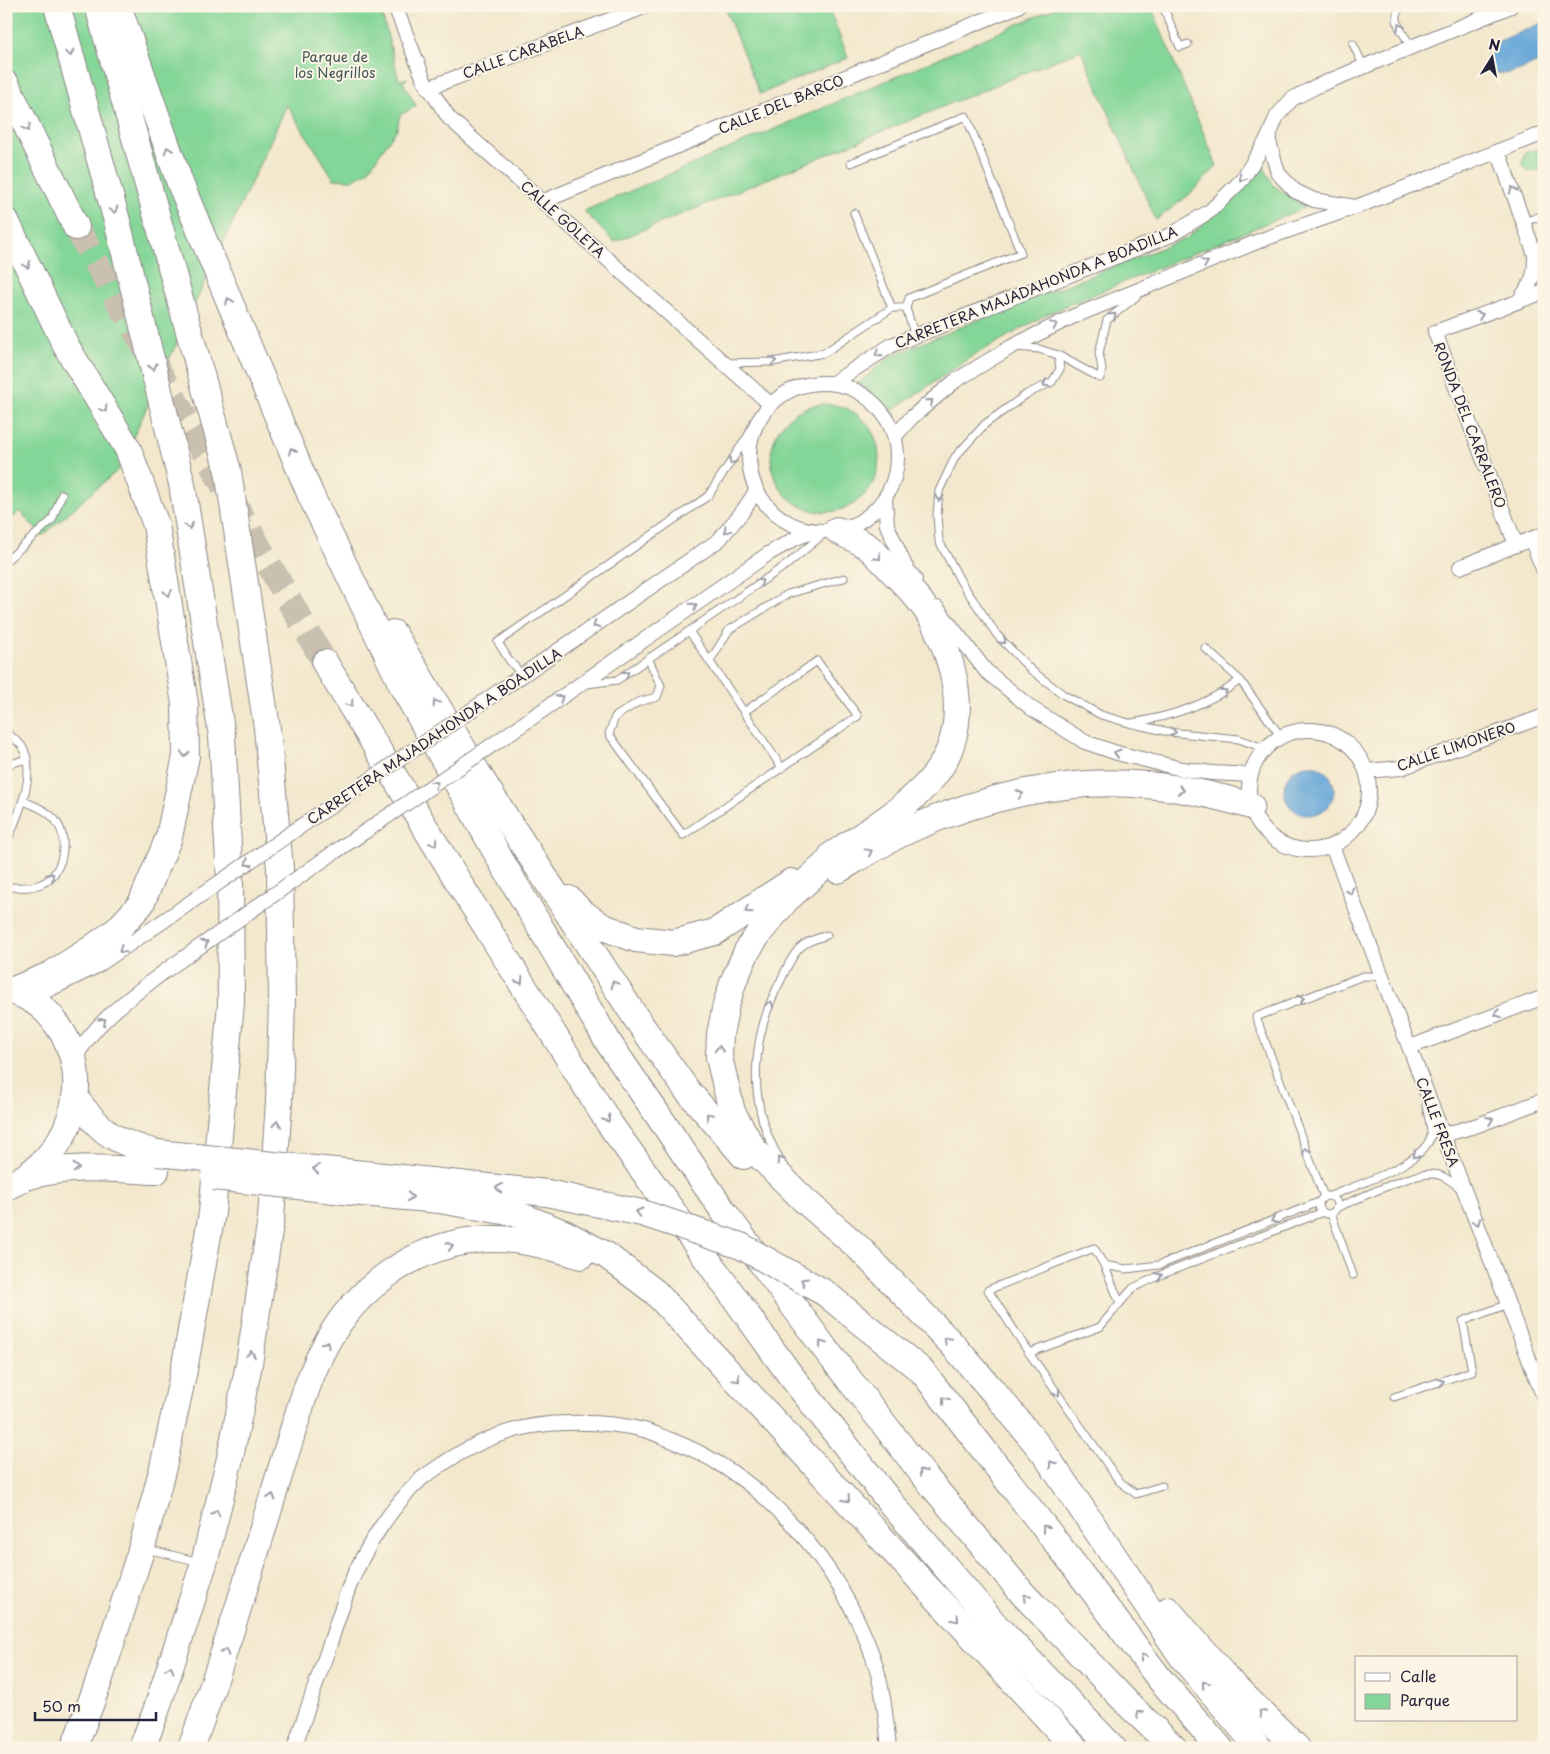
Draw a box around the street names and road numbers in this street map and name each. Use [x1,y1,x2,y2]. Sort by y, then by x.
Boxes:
street label: CALLE CARABELA [459,20,587,84]
street label: CALLE DEL BARCO [715,69,847,139]
street label: CALLE GOLETA [516,175,610,263]
street label: CARRETERA MAJADAHONDA A BOADILLA [892,220,1181,353]
street label: RONDA DEL CARRALERO [1428,339,1512,511]
street label: CARRETERA MAJADAHONDA A BOADILLA [303,642,566,829]
street label: CALLE LIMONERO [1394,716,1518,776]
street label: CALLE FRESA [1411,1074,1465,1170]

